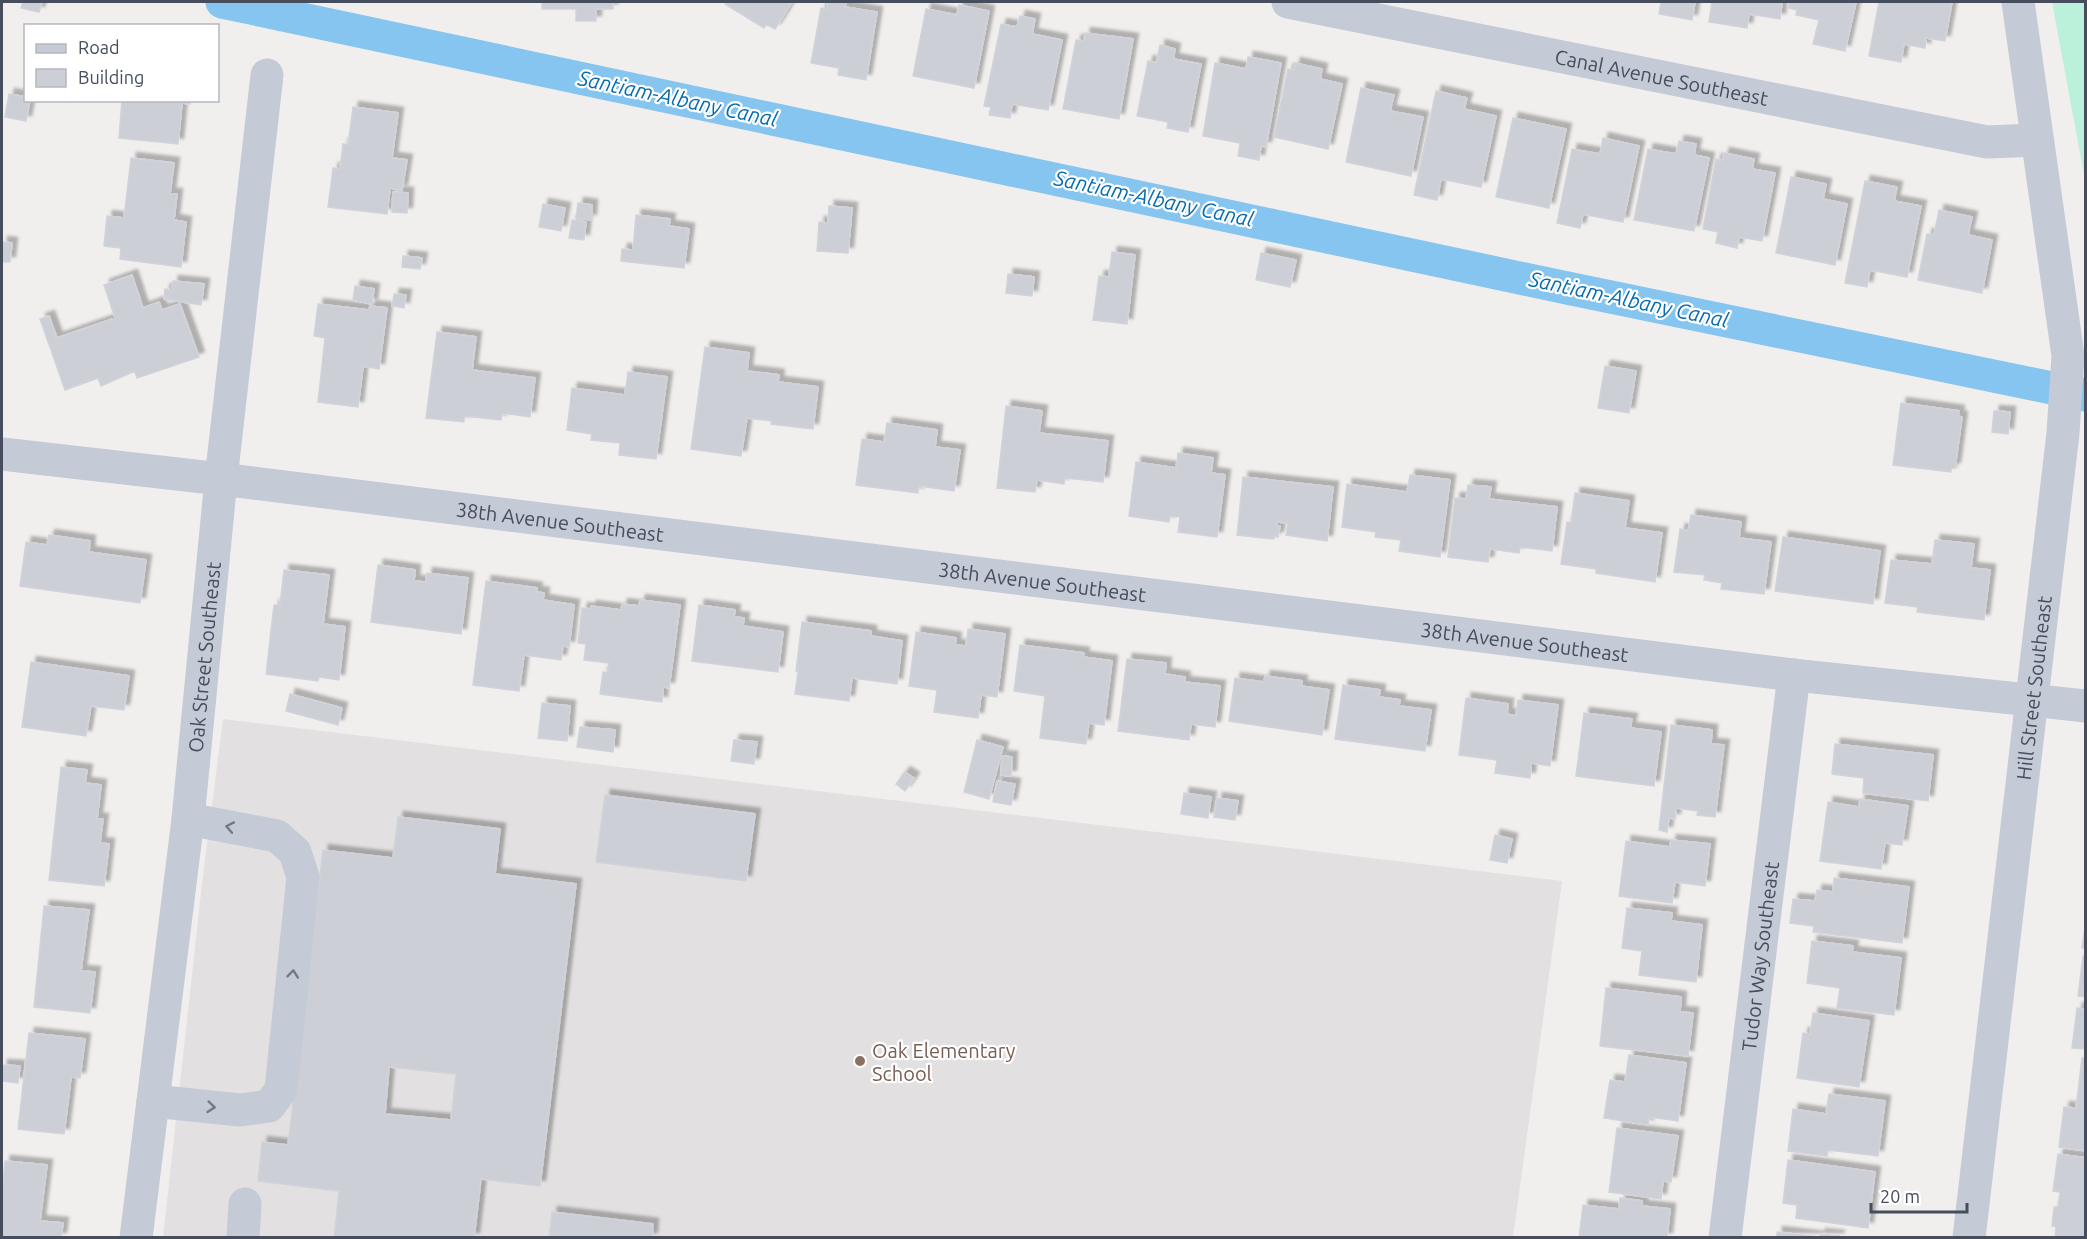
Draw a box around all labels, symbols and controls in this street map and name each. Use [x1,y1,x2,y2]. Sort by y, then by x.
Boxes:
legend [24,24,219,102]
text: Road [78,37,120,57]
street label: Canal Avenue Southeast [1553,44,1770,109]
water label: Santiam-Albany Canal [575,65,780,131]
text: Building [78,67,144,87]
water label: Santiam-Albany Canal [1051,165,1256,231]
water label: Santiam-Albany Canal [1526,266,1731,332]
street label: 38th Avenue Southeast [455,497,665,546]
street label: 38th Avenue Southeast [937,557,1148,606]
street label: Oak Street Southeast [183,560,224,754]
street label: Hill Street Southeast [2011,594,2055,781]
street label: 38th Avenue Southeast [1419,617,1630,666]
one-way arrow [226,821,236,834]
street label: Tudor Way Southeast [1737,860,1783,1052]
one-way arrow [286,969,299,978]
place label: Oak Elementary School [872,1039,1016,1085]
marker: Oak Elementary School [853,1054,867,1068]
one-way arrow [207,1100,216,1113]
scale bar [1871,1176,1967,1214]
text: 20 m [1880,1186,1920,1206]

